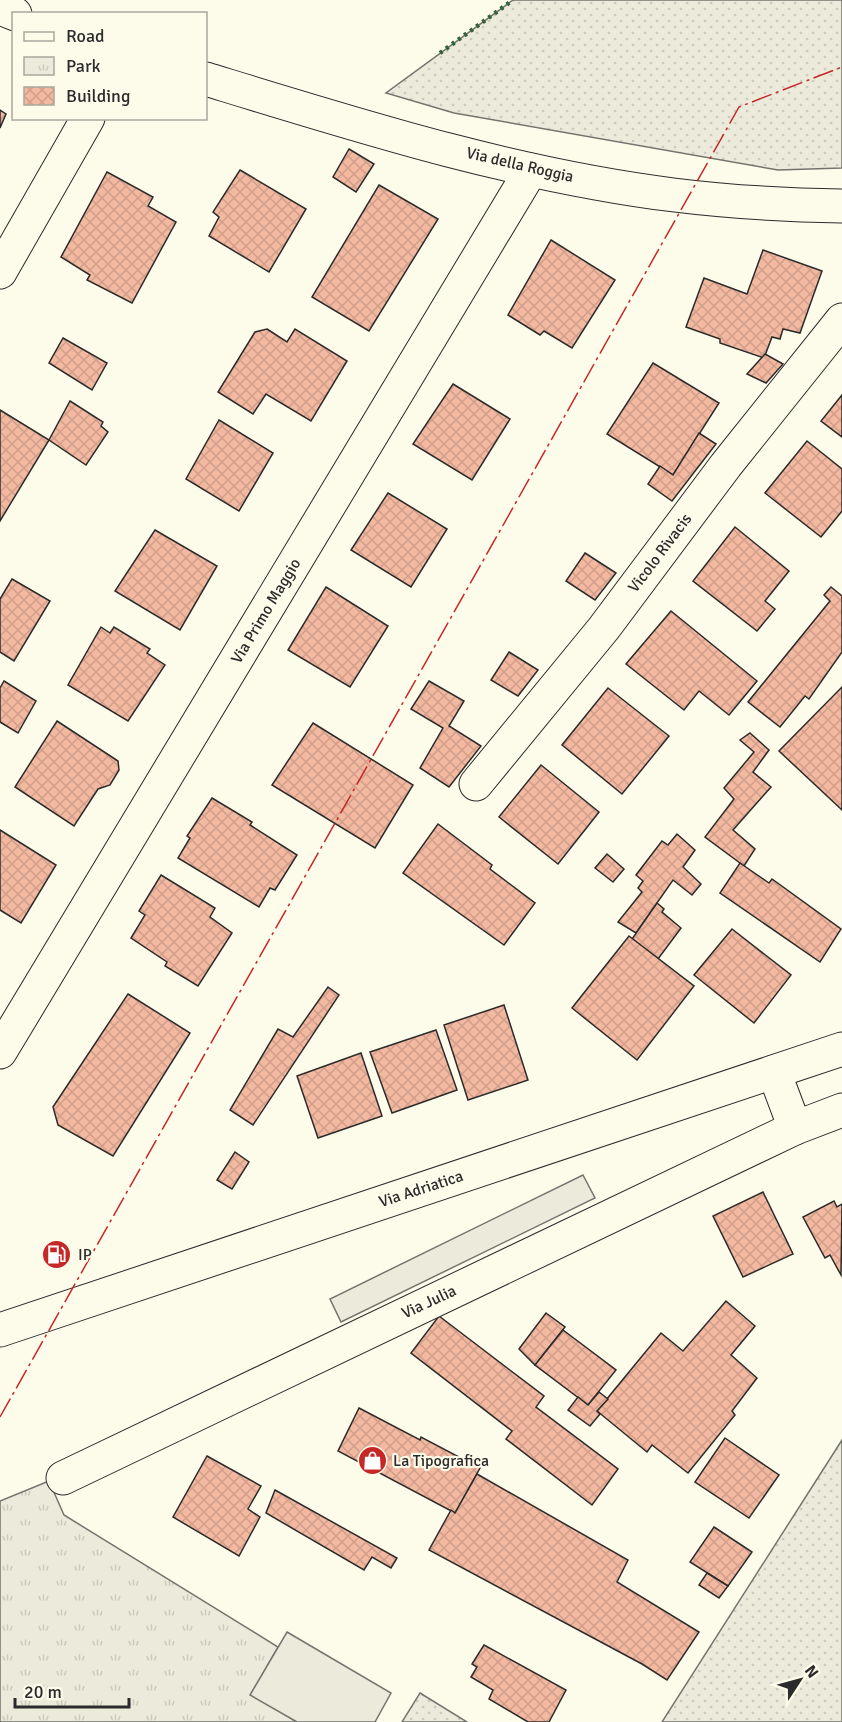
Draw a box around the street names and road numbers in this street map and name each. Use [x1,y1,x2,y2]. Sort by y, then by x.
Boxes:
street label: Via della Roggia [464,143,576,187]
street label: Vicolo Rivacis [624,510,696,596]
street label: Via Primo Maggio [227,555,305,667]
street label: Via Adriatica [376,1166,466,1212]
street label: Via Julia [398,1281,460,1323]

